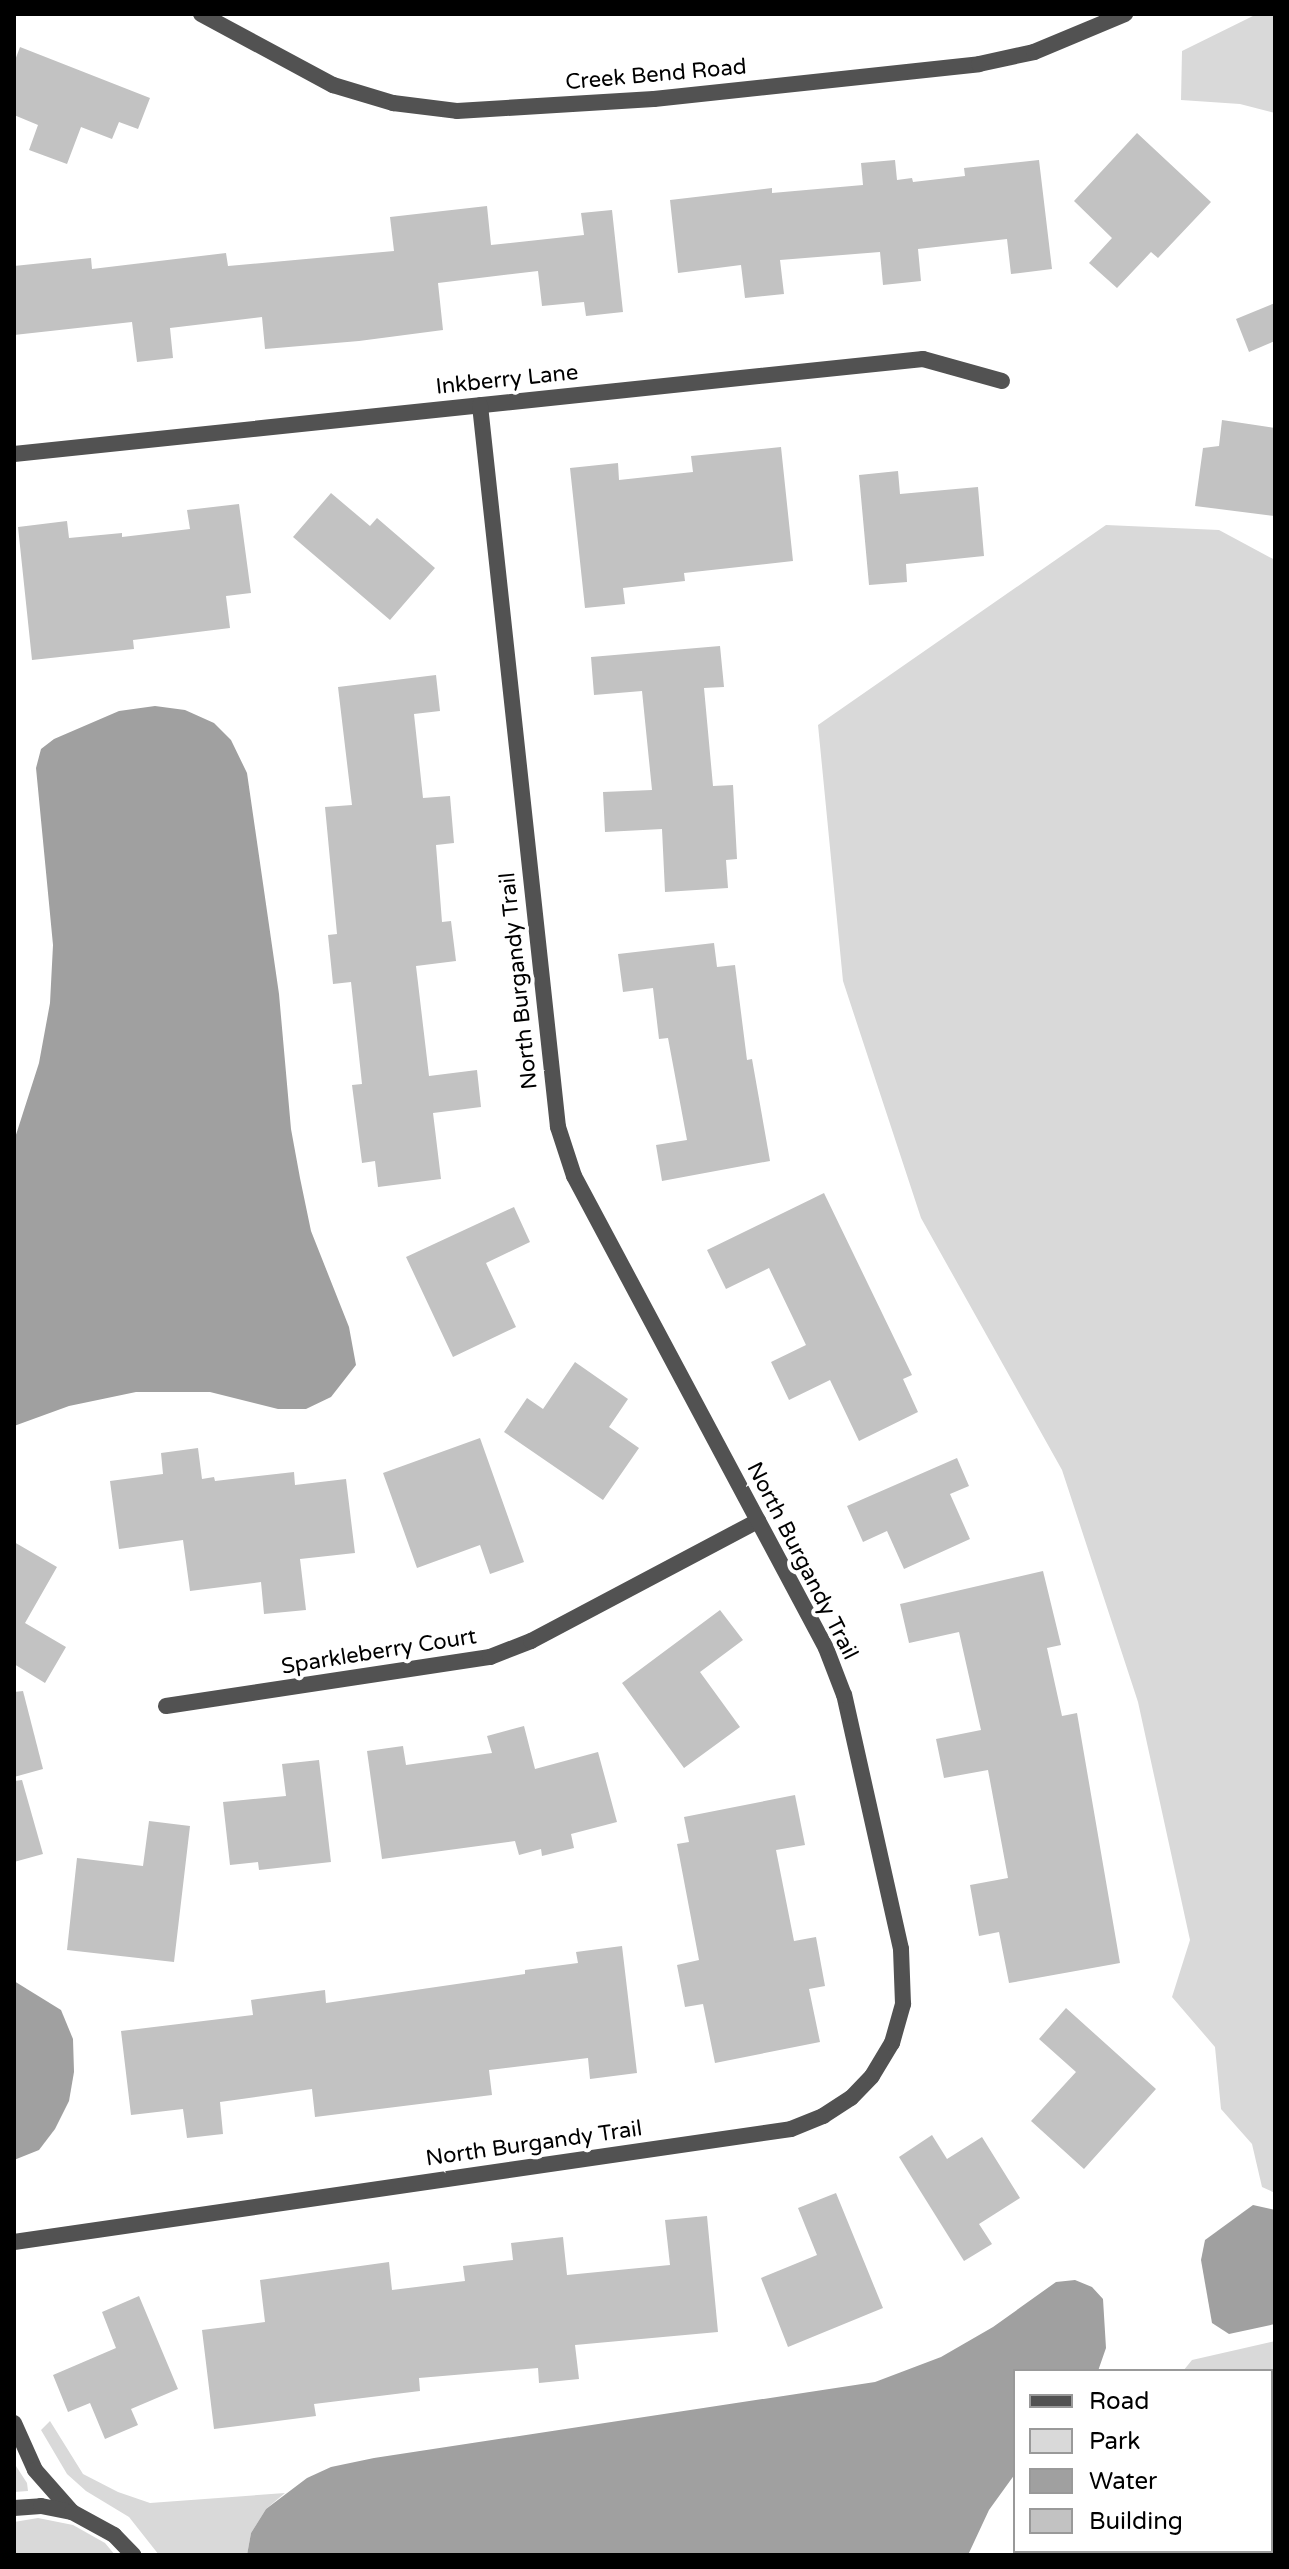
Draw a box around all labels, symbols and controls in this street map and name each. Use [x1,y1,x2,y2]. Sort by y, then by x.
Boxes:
street label: Creek Bend Road [564,54,748,96]
street label: Inkberry Lane [434,359,580,401]
street label: North Burgandy Trail [494,871,544,1091]
street label: North Burgandy Trail [741,1458,863,1664]
street label: Sparkleberry Court [280,1624,478,1680]
street label: North Burgandy Trail [424,2116,644,2172]
legend [1013,2369,1273,2553]
text: Road [1089,2387,1149,2416]
text: Park [1089,2427,1140,2456]
text: Water [1089,2467,1157,2496]
text: Building [1089,2507,1183,2536]

